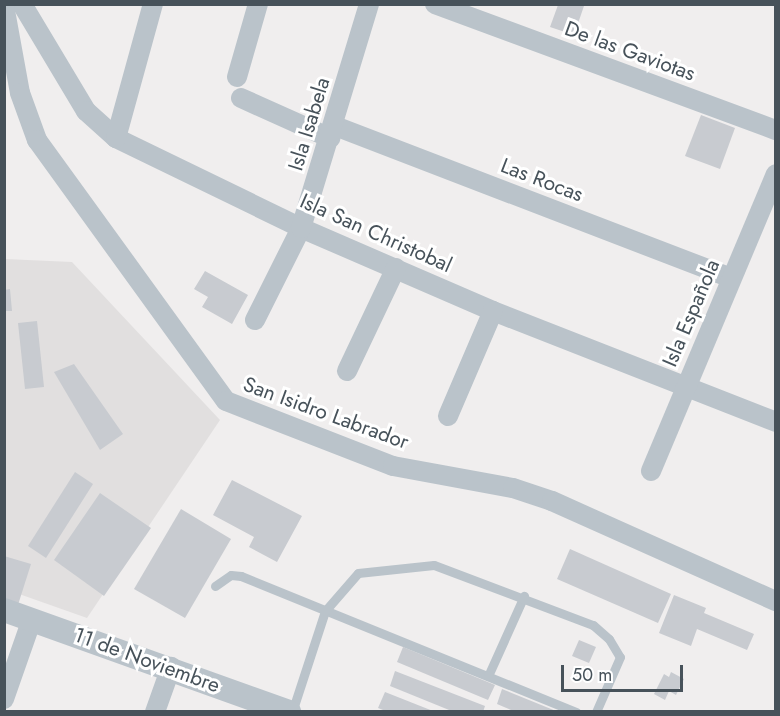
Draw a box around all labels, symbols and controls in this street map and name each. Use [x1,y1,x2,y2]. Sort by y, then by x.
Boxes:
street label: De las Gaviotas [561,16,699,86]
street label: Isla Isabela [283,74,335,174]
street label: Las Rocas [497,153,587,207]
street label: Isla San Christobal [296,188,456,278]
street label: Isla Española [657,255,725,371]
street label: San Isidro Labrador [240,371,412,455]
street label: 11 de Noviembre [71,622,223,698]
scale bar [564,653,686,691]
text: 50 m [572,662,612,688]

